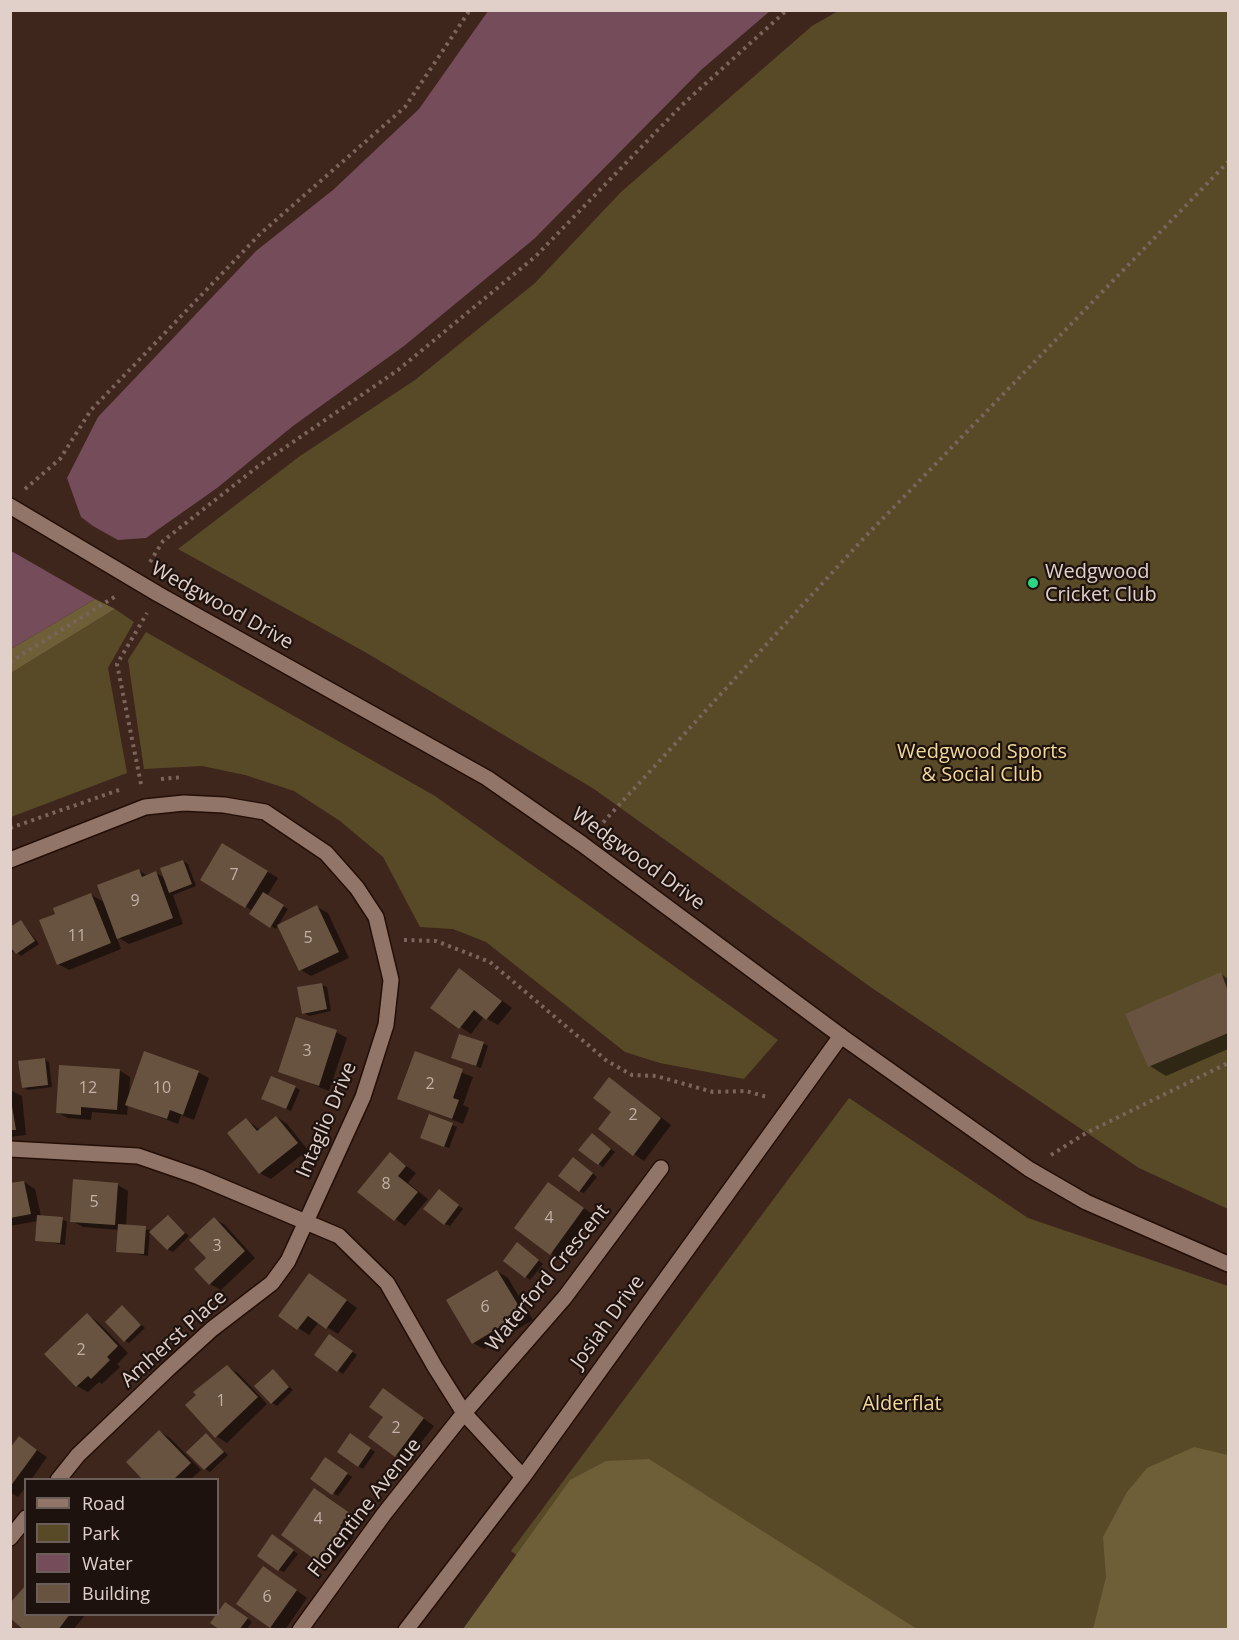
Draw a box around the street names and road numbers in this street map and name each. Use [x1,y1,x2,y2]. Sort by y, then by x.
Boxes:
street label: Wedgwood Drive [147,557,297,655]
street label: Wedgwood Drive [567,803,709,915]
street label: Intaglio Drive [292,1059,362,1181]
street label: Waterford Crescent [481,1200,615,1356]
street label: Josiah Drive [566,1271,650,1373]
street label: Amherst Place [116,1285,232,1393]
street label: Florentine Avenue [303,1434,427,1582]

